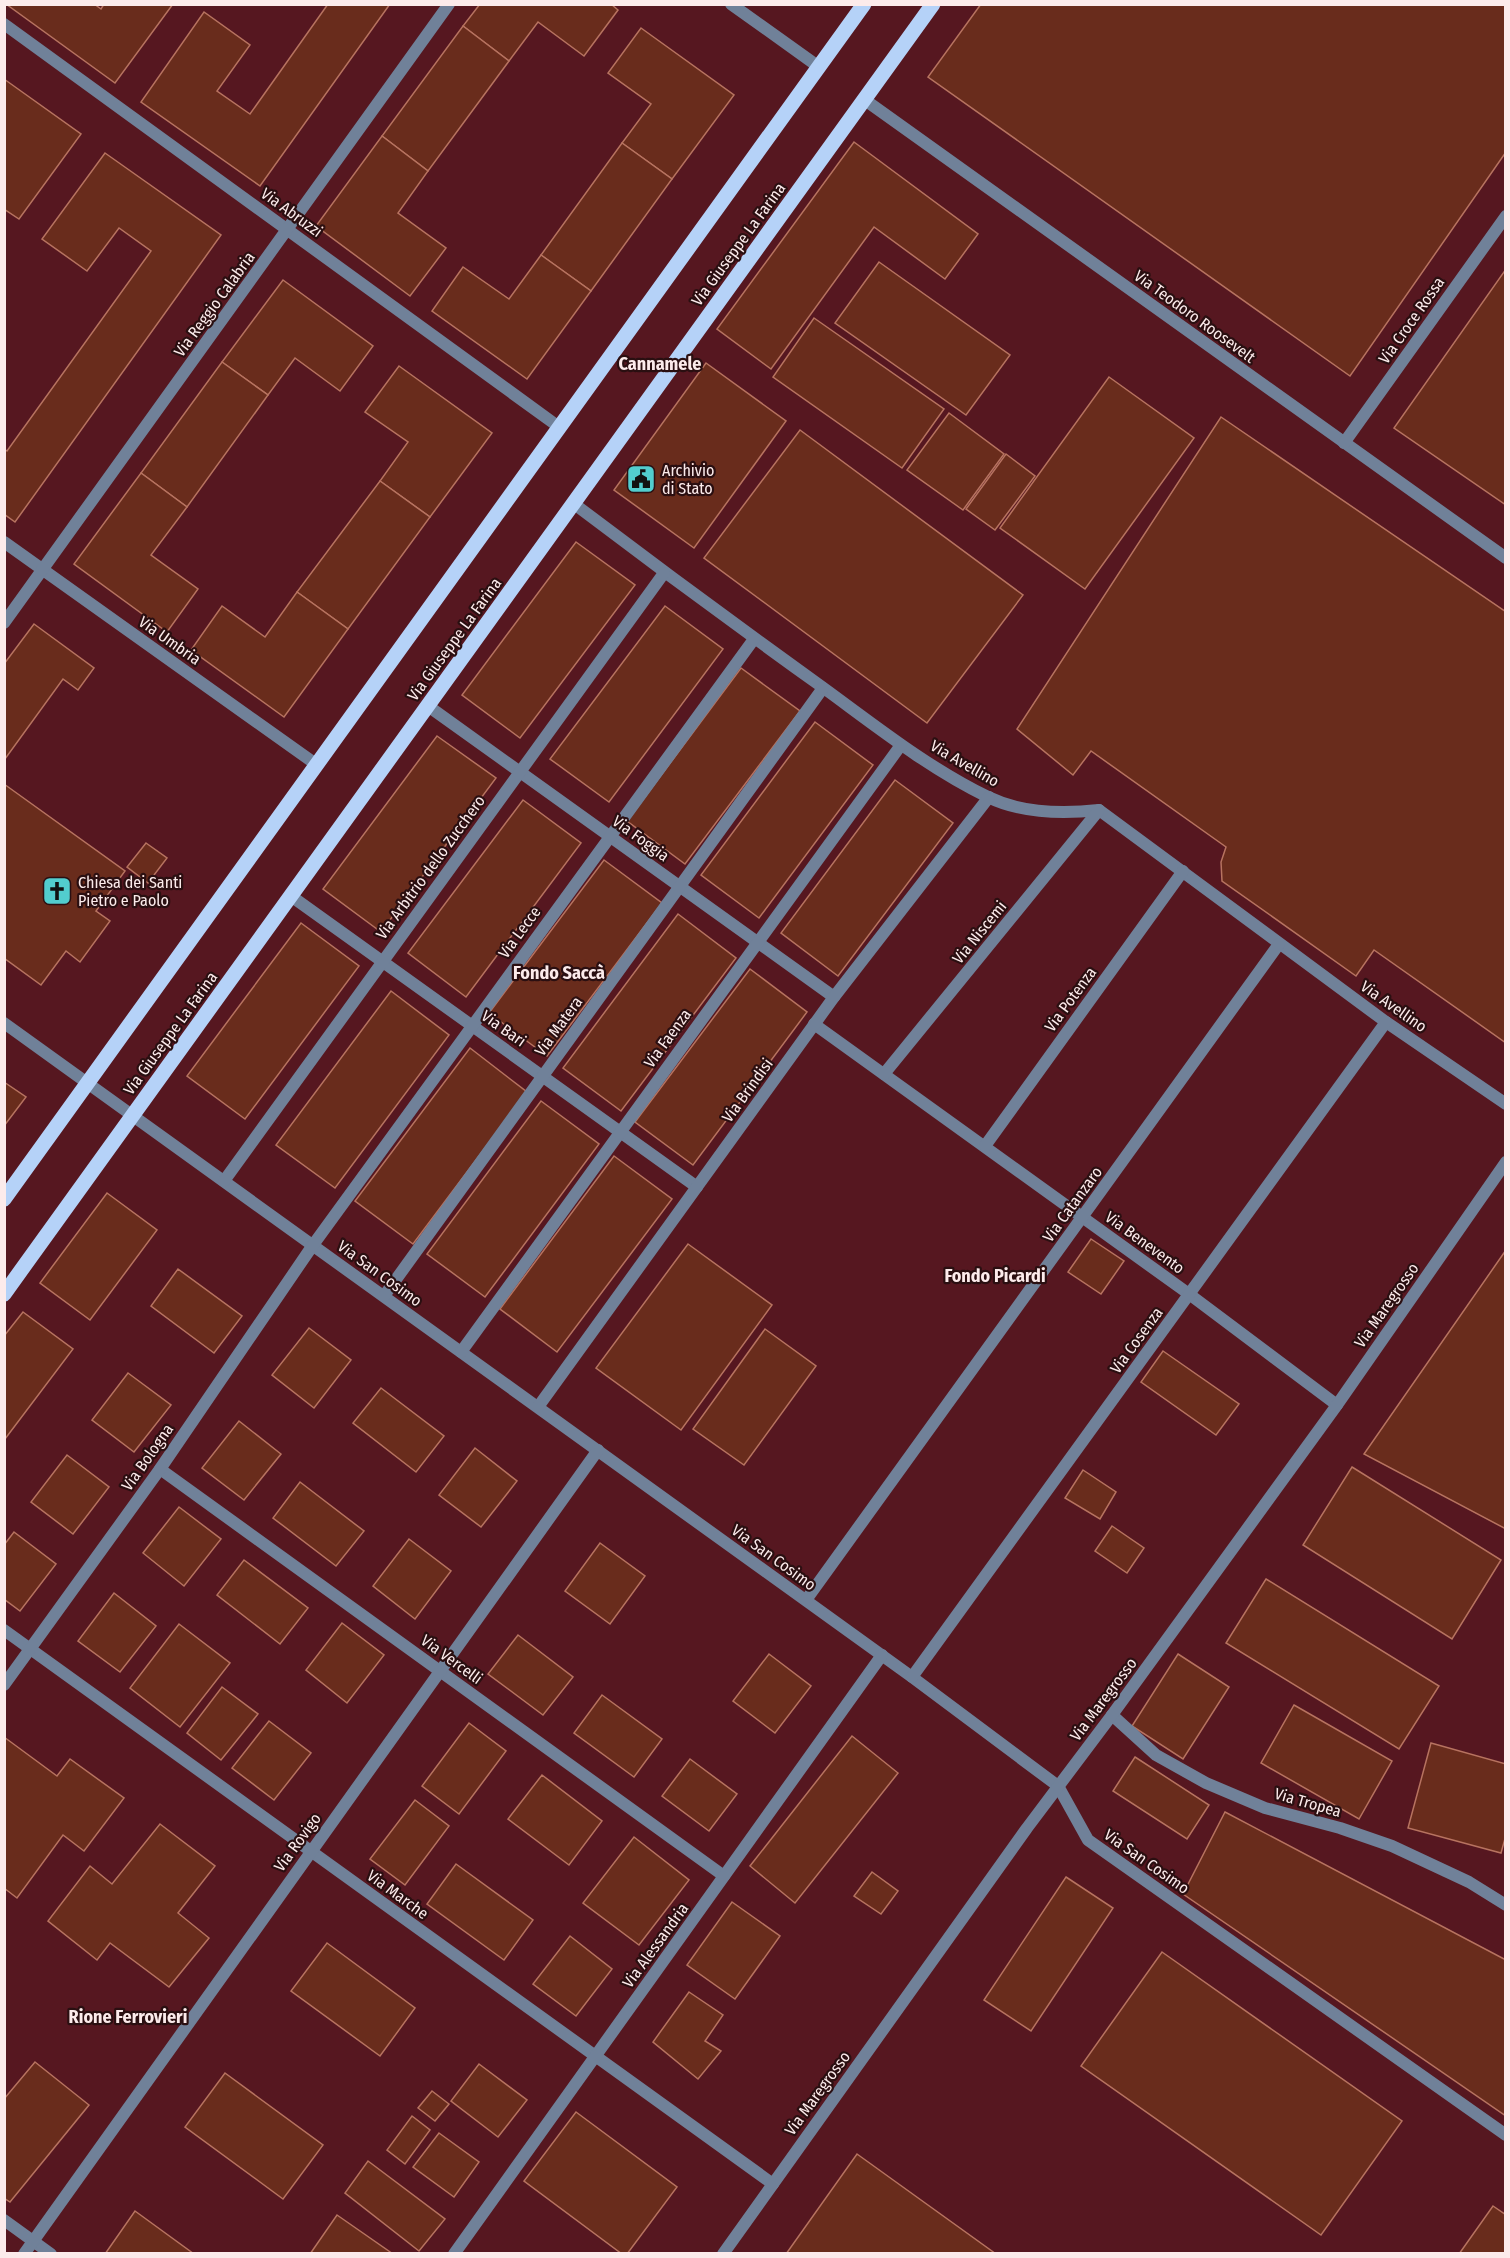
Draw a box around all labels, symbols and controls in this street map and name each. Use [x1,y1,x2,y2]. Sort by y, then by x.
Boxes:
street label: Via Giuseppe La Farina [687,179,789,309]
street label: Via Abruzzi [257,184,326,241]
street label: Via Reggio Calabria [170,248,259,360]
street label: Via Teodoro Roosevelt [1130,266,1260,367]
street label: Via Croce Rossa [1375,273,1448,367]
district label: Cannamele [619,353,701,375]
place label: Archivio di Stato [662,461,714,498]
public building icon: Archivio di Stato [625,463,657,495]
street label: Via Giuseppe La Farina [403,574,505,704]
street label: Via Umbria [135,612,205,669]
street label: Via Avellino [927,736,1003,791]
street label: Via Arbitrio dello Zucchero [372,792,489,943]
street label: Via Foggia [609,811,673,865]
place label: Chiesa dei Santi Pietro e Paolo [78,873,182,910]
church icon: Chiesa dei Santi Pietro e Paolo [41,875,73,907]
street label: Via Niscemi [948,897,1010,967]
street label: Via Lecce [494,903,545,962]
district label: Fondo Saccà [513,962,605,984]
street label: Via Potenza [1041,963,1100,1035]
street label: Via Giuseppe La Farina [119,968,221,1098]
street label: Via Avellino [1357,977,1430,1036]
street label: Via Matera [530,993,586,1060]
street label: Via Faenza [640,1005,695,1071]
street label: Via Bari [478,1006,530,1051]
street label: Via Brindisi [718,1055,777,1126]
street label: Via Catanzaro [1039,1163,1106,1246]
street label: Via Benevento [1101,1207,1188,1278]
street label: Via San Cosimo [334,1236,426,1310]
street label: Via Maregrosso [1350,1259,1423,1351]
district label: Fondo Picardi [944,1265,1046,1287]
street label: Via Cosenza [1106,1303,1167,1377]
street label: Via Bologna [117,1420,177,1494]
street label: Via San Cosimo [728,1520,820,1594]
street label: Via Vercelli [417,1631,486,1688]
street label: Via Maregrosso [1066,1654,1141,1745]
street label: Via Tropea [1272,1784,1343,1821]
street label: Via Rovigo [270,1809,325,1875]
street label: Via San Cosimo [1100,1825,1193,1898]
street label: Via Marche [363,1866,432,1923]
street label: Via Alessandria [618,1899,693,1991]
district label: Rione Ferrovieri [69,2006,187,2028]
street label: Via Maregrosso [781,2048,854,2139]

